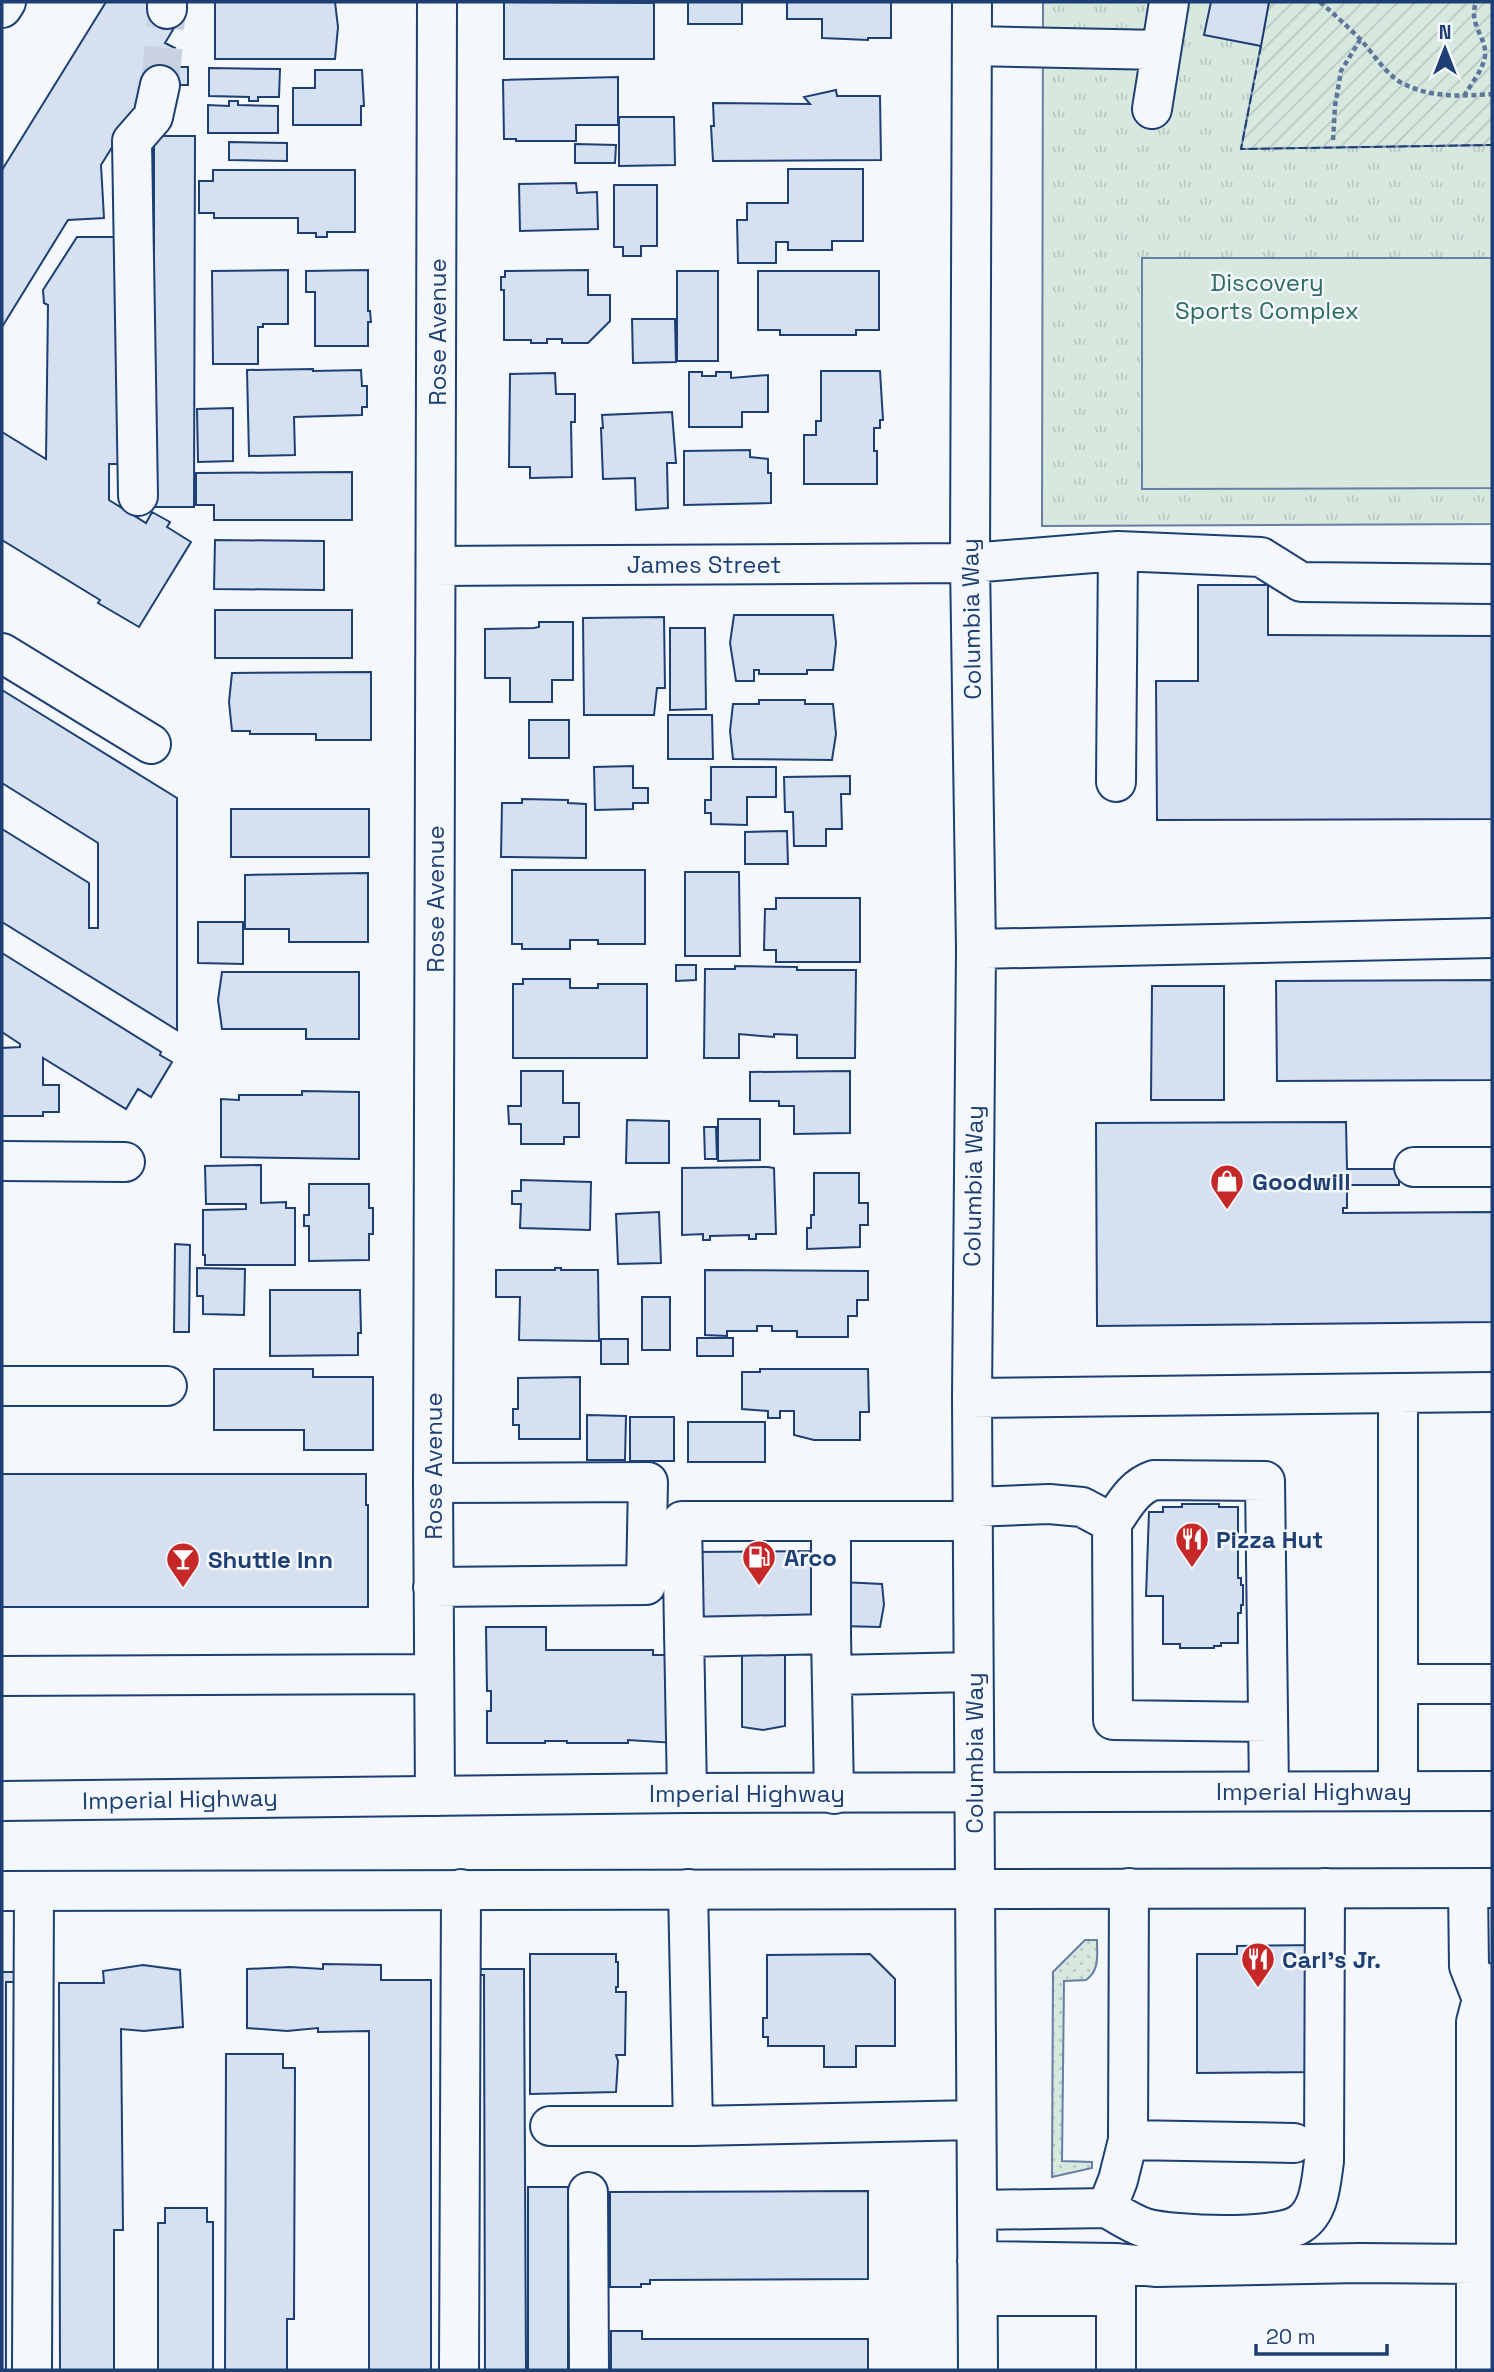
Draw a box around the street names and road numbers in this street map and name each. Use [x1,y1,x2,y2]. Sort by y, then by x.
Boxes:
street label: Rose Avenue [422,258,453,406]
street label: Columbia Way [954,538,988,700]
street label: James Street [627,549,781,580]
street label: Rose Avenue [420,825,451,973]
street label: Columbia Way [956,1105,990,1267]
street label: Rose Avenue [418,1392,449,1540]
street label: Columbia Way [959,1672,990,1834]
street label: Imperial Highway [1216,1776,1412,1807]
street label: Imperial Highway [649,1778,845,1809]
street label: Imperial Highway [82,1782,278,1816]

